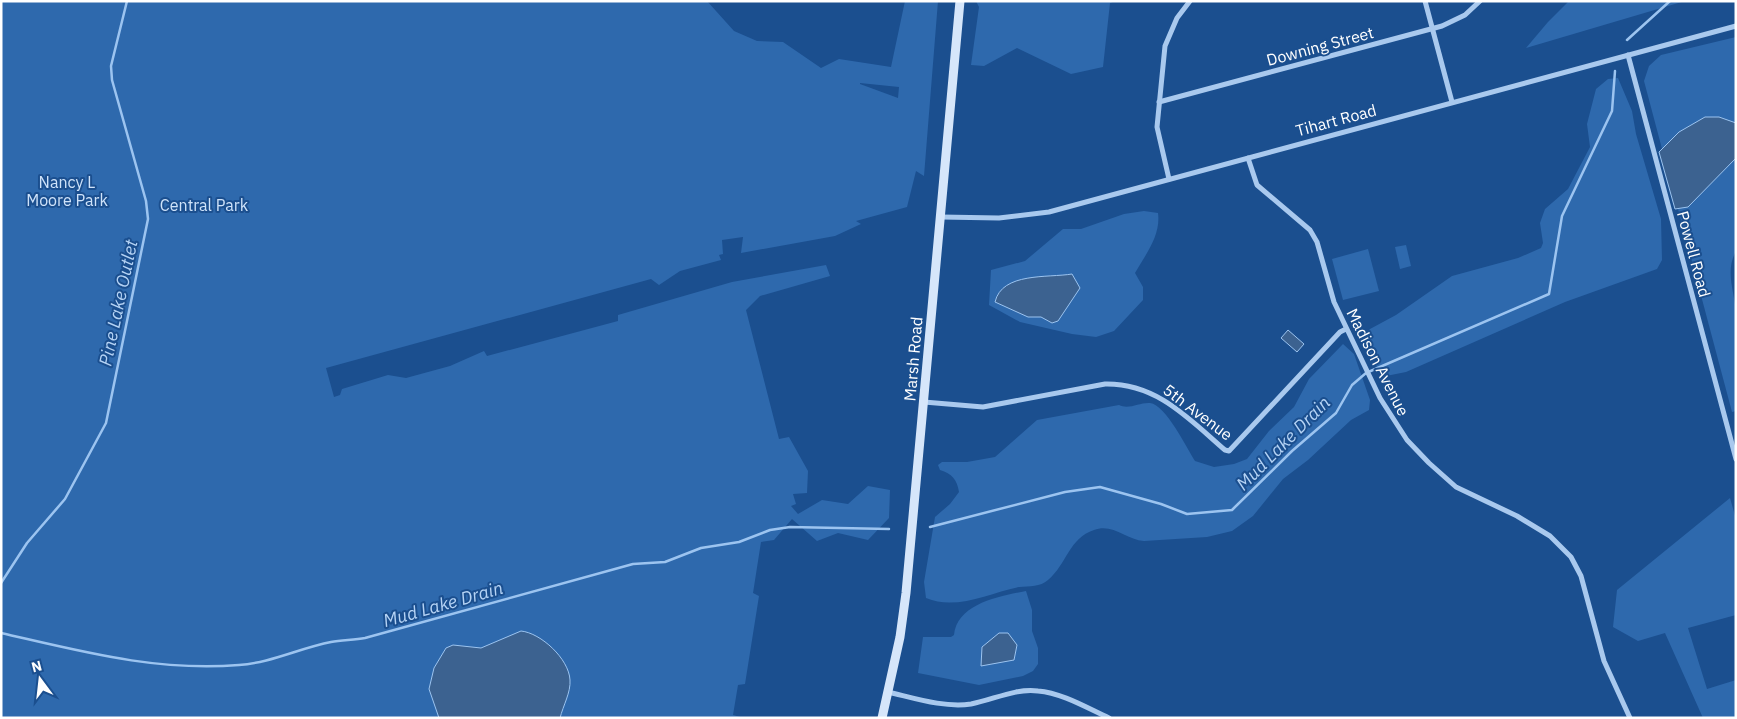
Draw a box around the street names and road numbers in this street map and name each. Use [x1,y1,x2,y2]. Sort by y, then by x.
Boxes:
street label: Downing Street [1264,22,1376,70]
street label: Tihart Road [1293,100,1379,140]
street label: Powell Road [1673,209,1715,299]
street label: Madison Avenue [1342,305,1414,419]
street label: Marsh Road [899,316,927,402]
street label: 5th Avenue [1159,379,1237,445]

